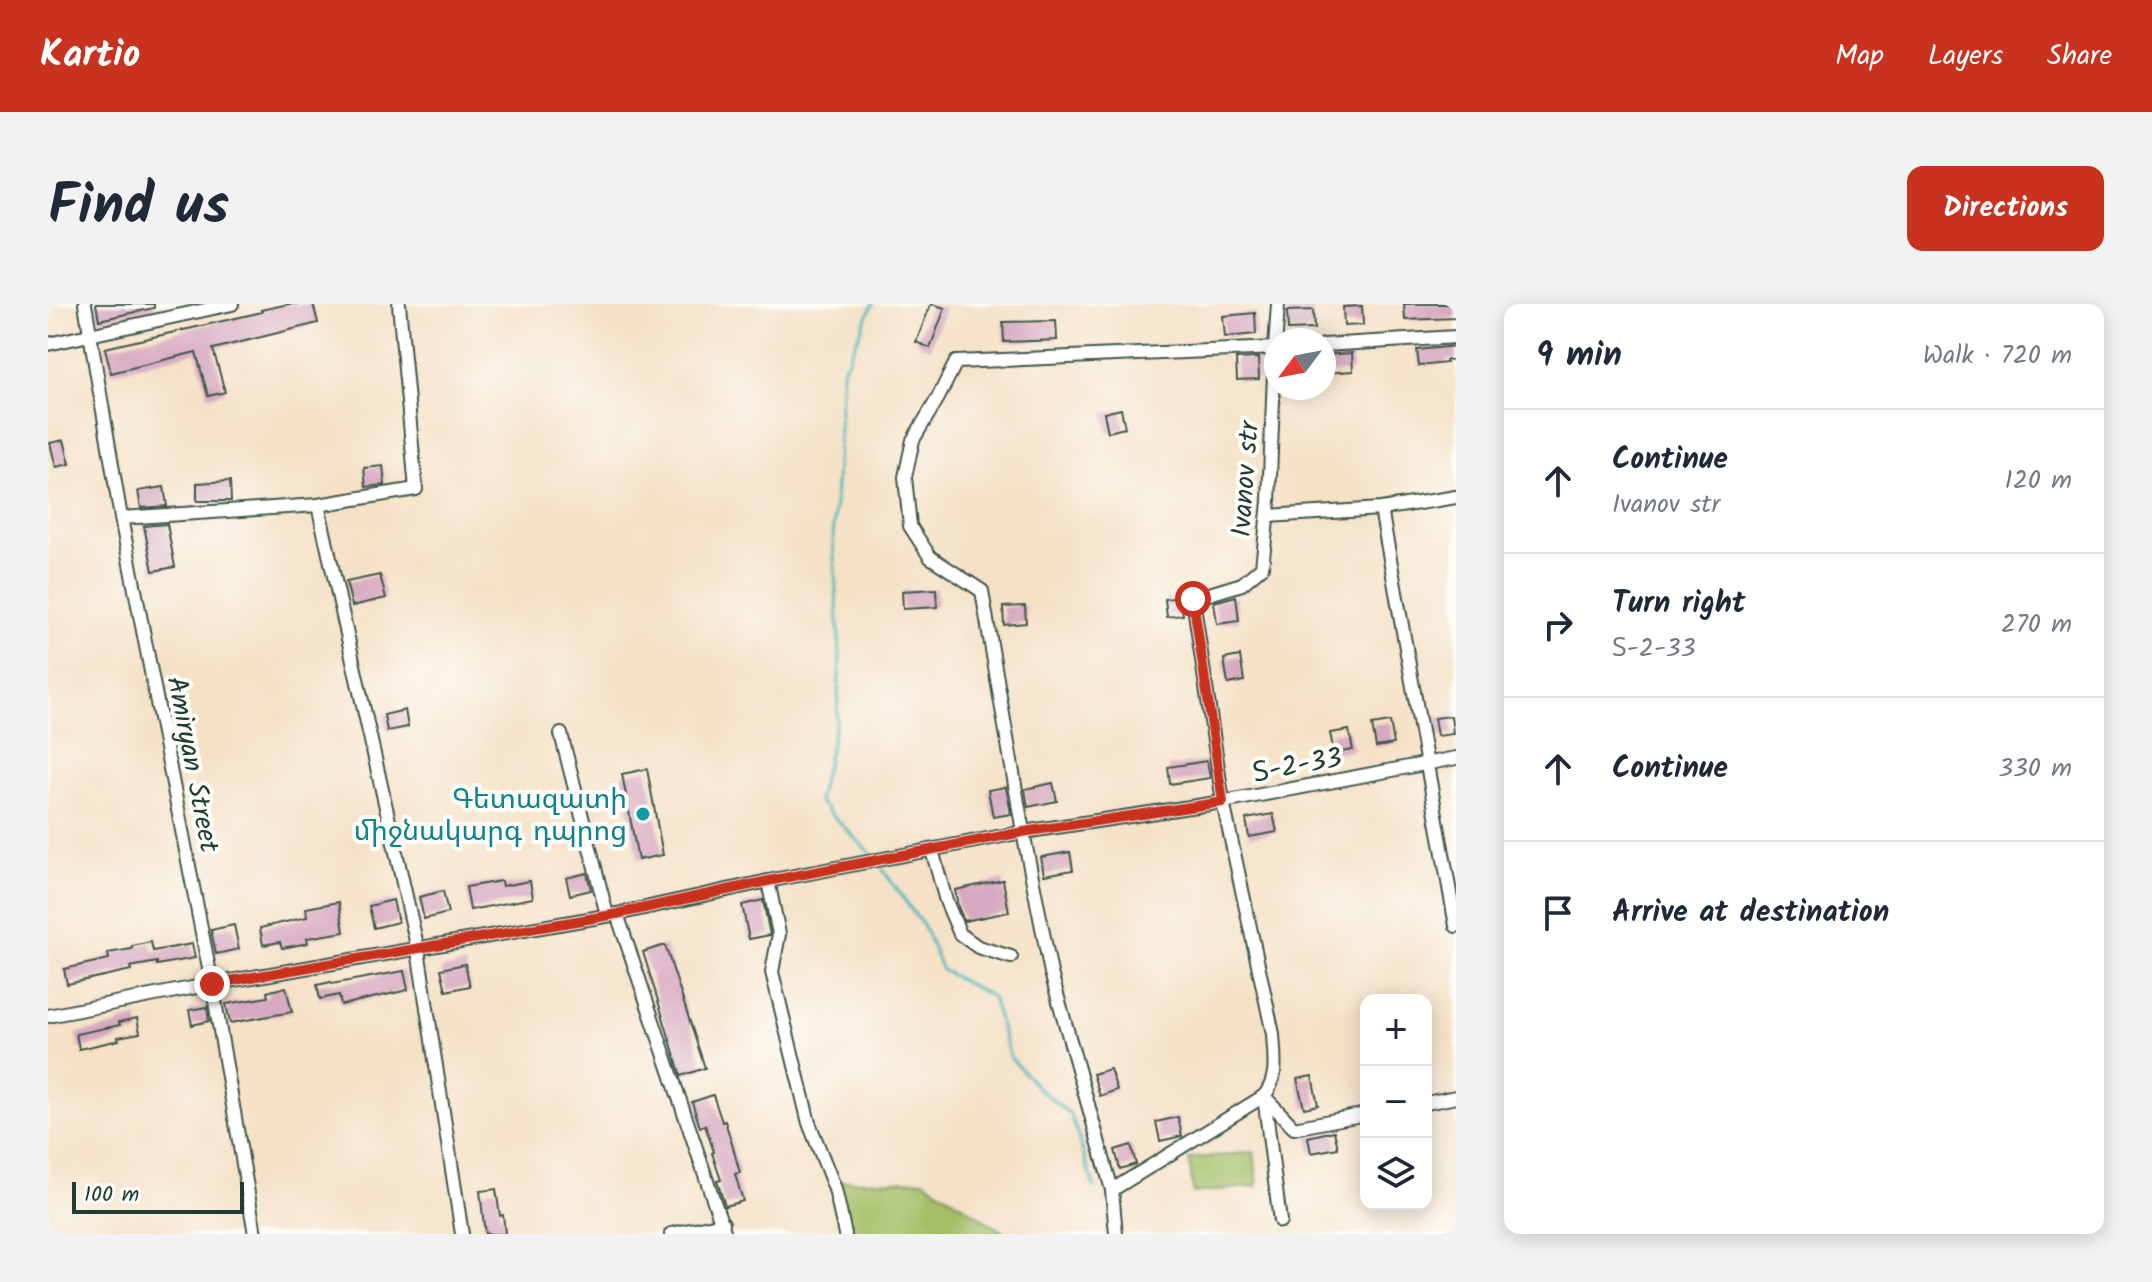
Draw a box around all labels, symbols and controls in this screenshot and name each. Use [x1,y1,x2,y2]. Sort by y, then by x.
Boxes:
text: Kartio [40,26,140,86]
text: Map [1835,34,1884,79]
text: Layers [1928,34,2003,79]
text: Share [2047,34,2112,79]
text: Find us [48,163,229,253]
button: Directions [1907,166,2104,251]
north arrow [1264,328,1336,400]
text: 9 min [1536,329,1622,383]
text: Walk · 720 m [1923,335,2072,377]
street label: Ivanov str [1220,418,1273,539]
text: Continue [1612,436,1728,484]
icon: ahead [1536,459,1580,503]
text: 120 m [2005,460,2072,502]
text: Ivanov str [1612,484,1720,526]
text: Turn right [1612,580,1745,628]
route start [1175,581,1211,617]
icon: right [1536,603,1580,647]
text: 270 m [2001,604,2072,646]
text: Տ-2-33 [1612,628,1696,670]
street label: Amiryan Street [152,672,231,858]
street label: Տ-2-33 [1249,736,1346,796]
text: Continue [1612,745,1728,793]
icon: ahead [1536,747,1580,791]
text: 330 m [1998,748,2072,790]
place label: Գետազատի միջնակարգ դպրոց [354,778,627,855]
marker: Գետազատի միջնակարգ դպրոց [634,805,652,823]
text: Arrive at destination [1612,889,1889,937]
icon: arrive [1536,891,1580,935]
route end [194,966,230,1002]
map controls [1360,994,1432,1210]
button: + [1360,994,1432,1066]
button: − [1360,1066,1432,1138]
button: layers [1360,1138,1432,1210]
scale bar [72,1178,244,1214]
text: 100 m [84,1178,139,1213]

